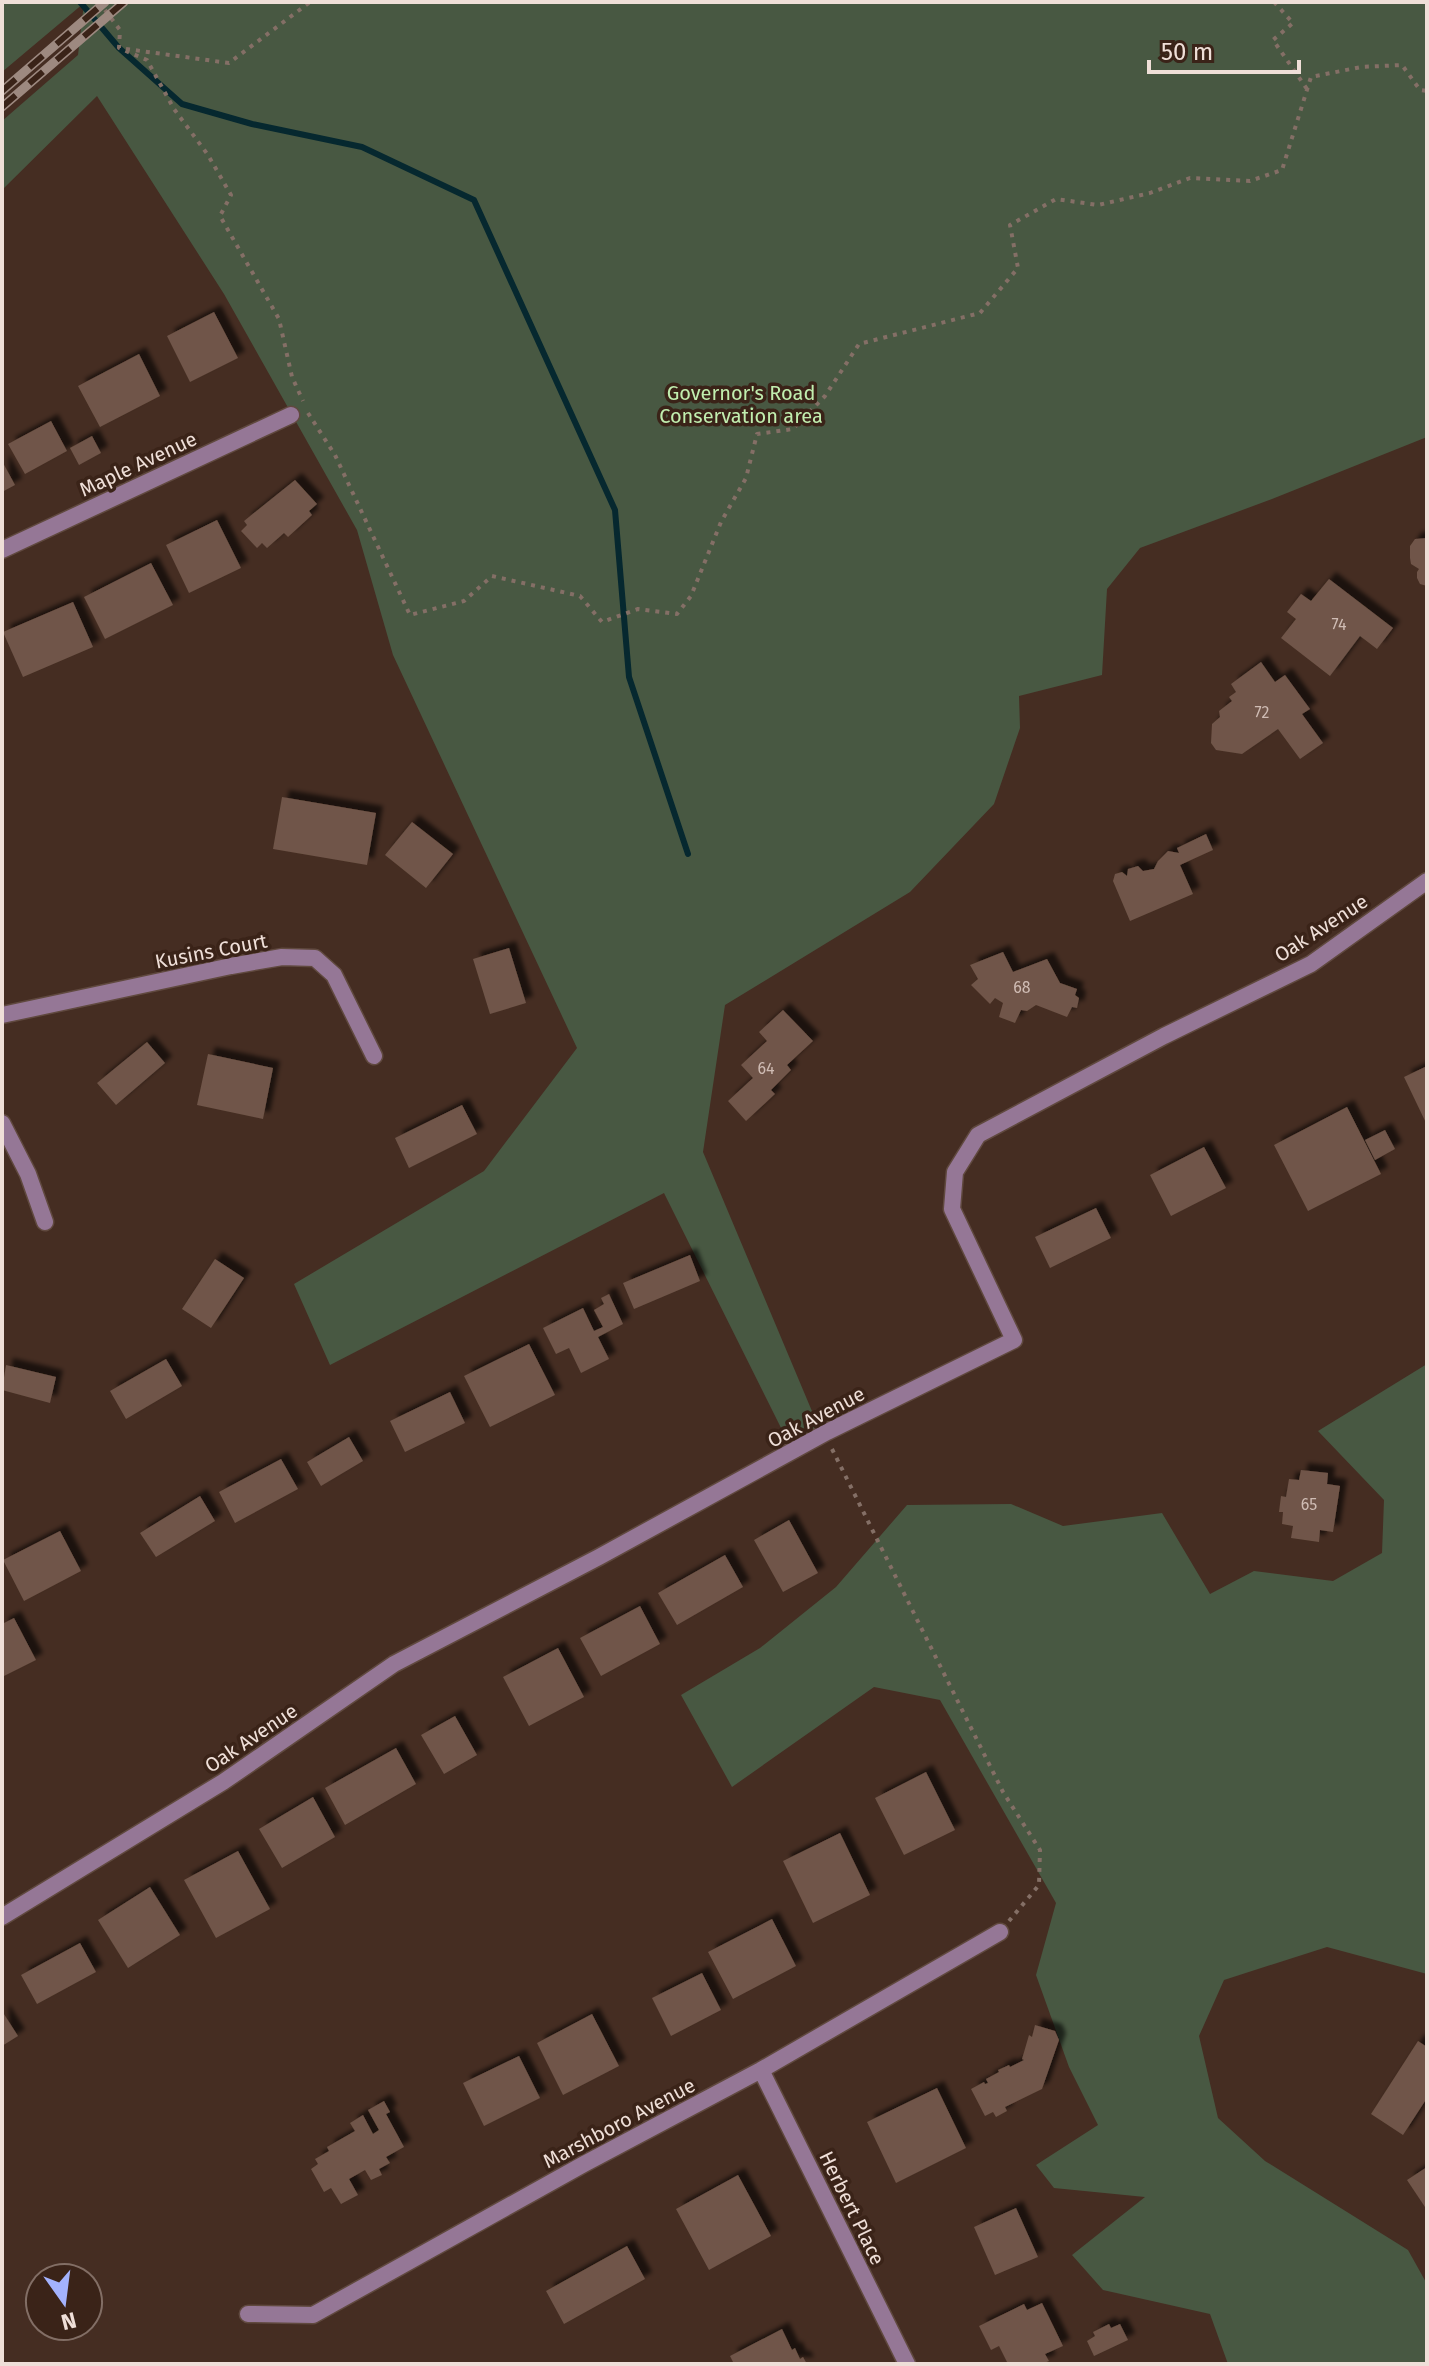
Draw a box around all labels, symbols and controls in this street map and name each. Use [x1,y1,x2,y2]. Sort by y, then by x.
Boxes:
scale bar [1149,24,1299,74]
text: 50 m [1161,38,1213,66]
park label: Governor's Road Conservation area [659,381,823,428]
street label: Maple Avenue [76,426,200,502]
house number: 74 [1332,615,1347,634]
house number: 72 [1255,703,1269,722]
street label: Oak Avenue [1270,889,1372,967]
street label: Kusins Court [153,928,270,974]
house number: 68 [1013,978,1031,997]
house number: 64 [757,1059,775,1078]
street label: Oak Avenue [763,1381,869,1453]
house number: 65 [1301,1495,1317,1514]
street label: Oak Avenue [200,1698,302,1778]
street label: Marshboro Avenue [539,2073,699,2173]
street label: Herbert Place [814,2147,890,2269]
north arrow [24,2262,104,2342]
text: N [58,2306,79,2336]

